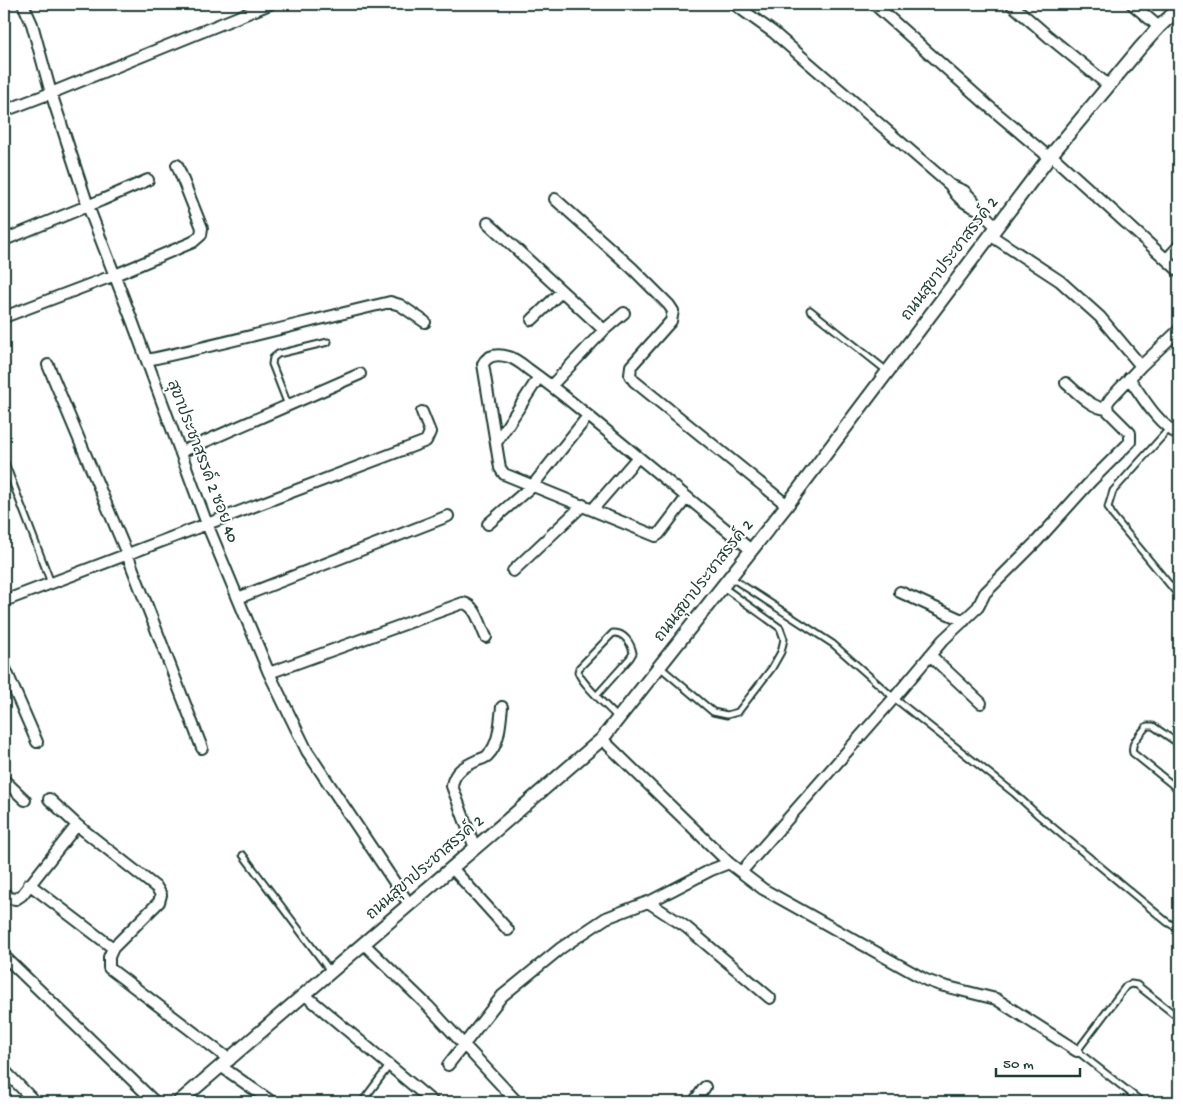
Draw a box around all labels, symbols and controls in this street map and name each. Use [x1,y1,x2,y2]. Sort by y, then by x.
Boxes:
street label: ถนนสุขาประชาสรรค์ 2 [894,191,1004,325]
street label: สุขาประชาสรรค์ 2 ซอย 40 [161,376,245,546]
street label: ถนนสุขาประชาสรรค์ 2 [648,514,759,647]
street label: ถนนสุขาประชาสรรค์ 2 [360,809,489,925]
scale bar [996,1046,1079,1078]
text: 50 m [1003,1056,1034,1074]

